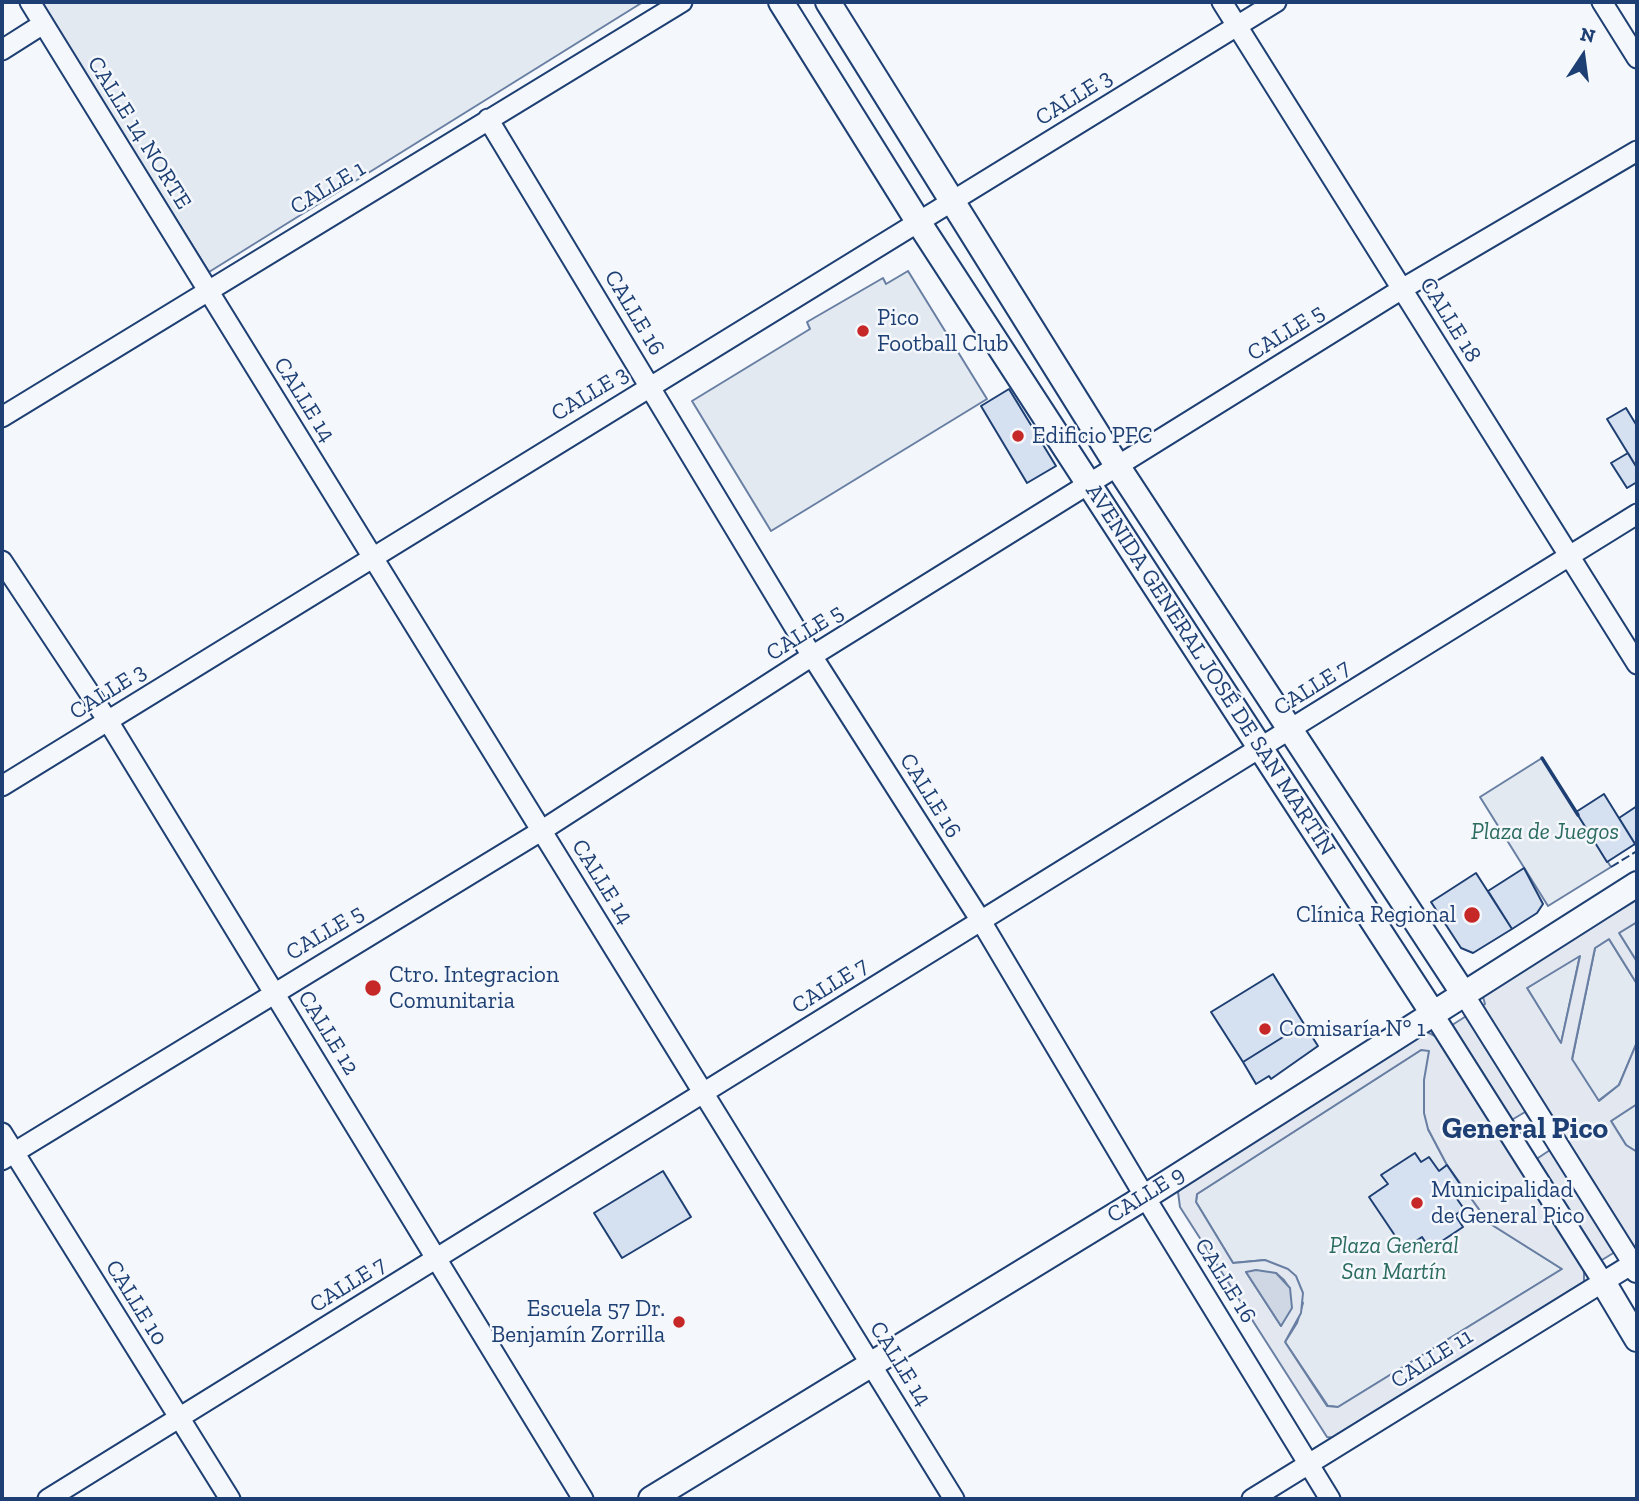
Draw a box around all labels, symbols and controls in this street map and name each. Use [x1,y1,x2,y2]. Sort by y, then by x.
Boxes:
north arrow [1548,21,1618,91]
text: N [1578,22,1597,48]
street label: CALLE 14 NORTE [81,51,197,215]
street label: CALLE 3 [1031,64,1117,132]
street label: CALLE 1 [286,155,370,221]
street label: CALLE 16 [598,265,670,361]
street label: CALLE 18 [1413,272,1487,368]
street label: CALLE 5 [1242,299,1330,367]
place label: Pico Football Club [877,304,1009,358]
marker: Pico Football Club [855,323,871,339]
street label: CALLE 14 [267,352,341,448]
street label: CALLE 3 [547,360,633,428]
place label: Edificio PFC [1032,422,1152,450]
marker: Edificio PFC [1010,428,1026,444]
street label: AVENIDA GENERAL JOSÉ DE SAN MARTÍN [1079,479,1341,861]
street label: CALLE 5 [761,599,849,667]
street label: CALLE 7 [1269,654,1355,722]
street label: CALLE 3 [65,658,151,726]
street label: CALLE 16 [893,749,967,843]
park label: Plaza de Juegos [1471,818,1619,846]
street label: CALLE 14 [565,834,639,930]
street label: CALLE 5 [281,899,369,967]
place label: Clínica Regional [1296,901,1456,929]
marker: Clínica Regional [1462,905,1482,925]
street label: CALLE 7 [787,952,873,1020]
place label: Ctro. Integracion Comunitaria [389,961,559,1015]
marker: Ctro. Integracion Comunitaria [363,978,383,998]
street label: CALLE 12 [291,986,365,1080]
place label: Comisaría N° 1 [1279,1015,1426,1043]
marker: Comisaría N° 1 [1257,1021,1273,1037]
district label: General Pico [1442,1111,1608,1147]
street label: CALLE 9 [1102,1161,1190,1229]
place label: Municipalidad de General Pico [1431,1176,1585,1230]
marker: Municipalidad de General Pico [1409,1195,1425,1211]
park label: Plaza General San Martín [1329,1232,1459,1286]
street label: CALLE 16 [1188,1234,1262,1328]
street label: CALLE 7 [305,1251,391,1319]
street label: CALLE 10 [99,1255,173,1351]
place label: Escuela 57 Dr. Benjamín Zorrilla [491,1295,665,1349]
marker: Escuela 57 Dr. Benjamín Zorrilla [671,1314,687,1330]
street label: CALLE 14 [863,1316,937,1412]
street label: CALLE 11 [1386,1323,1478,1395]

